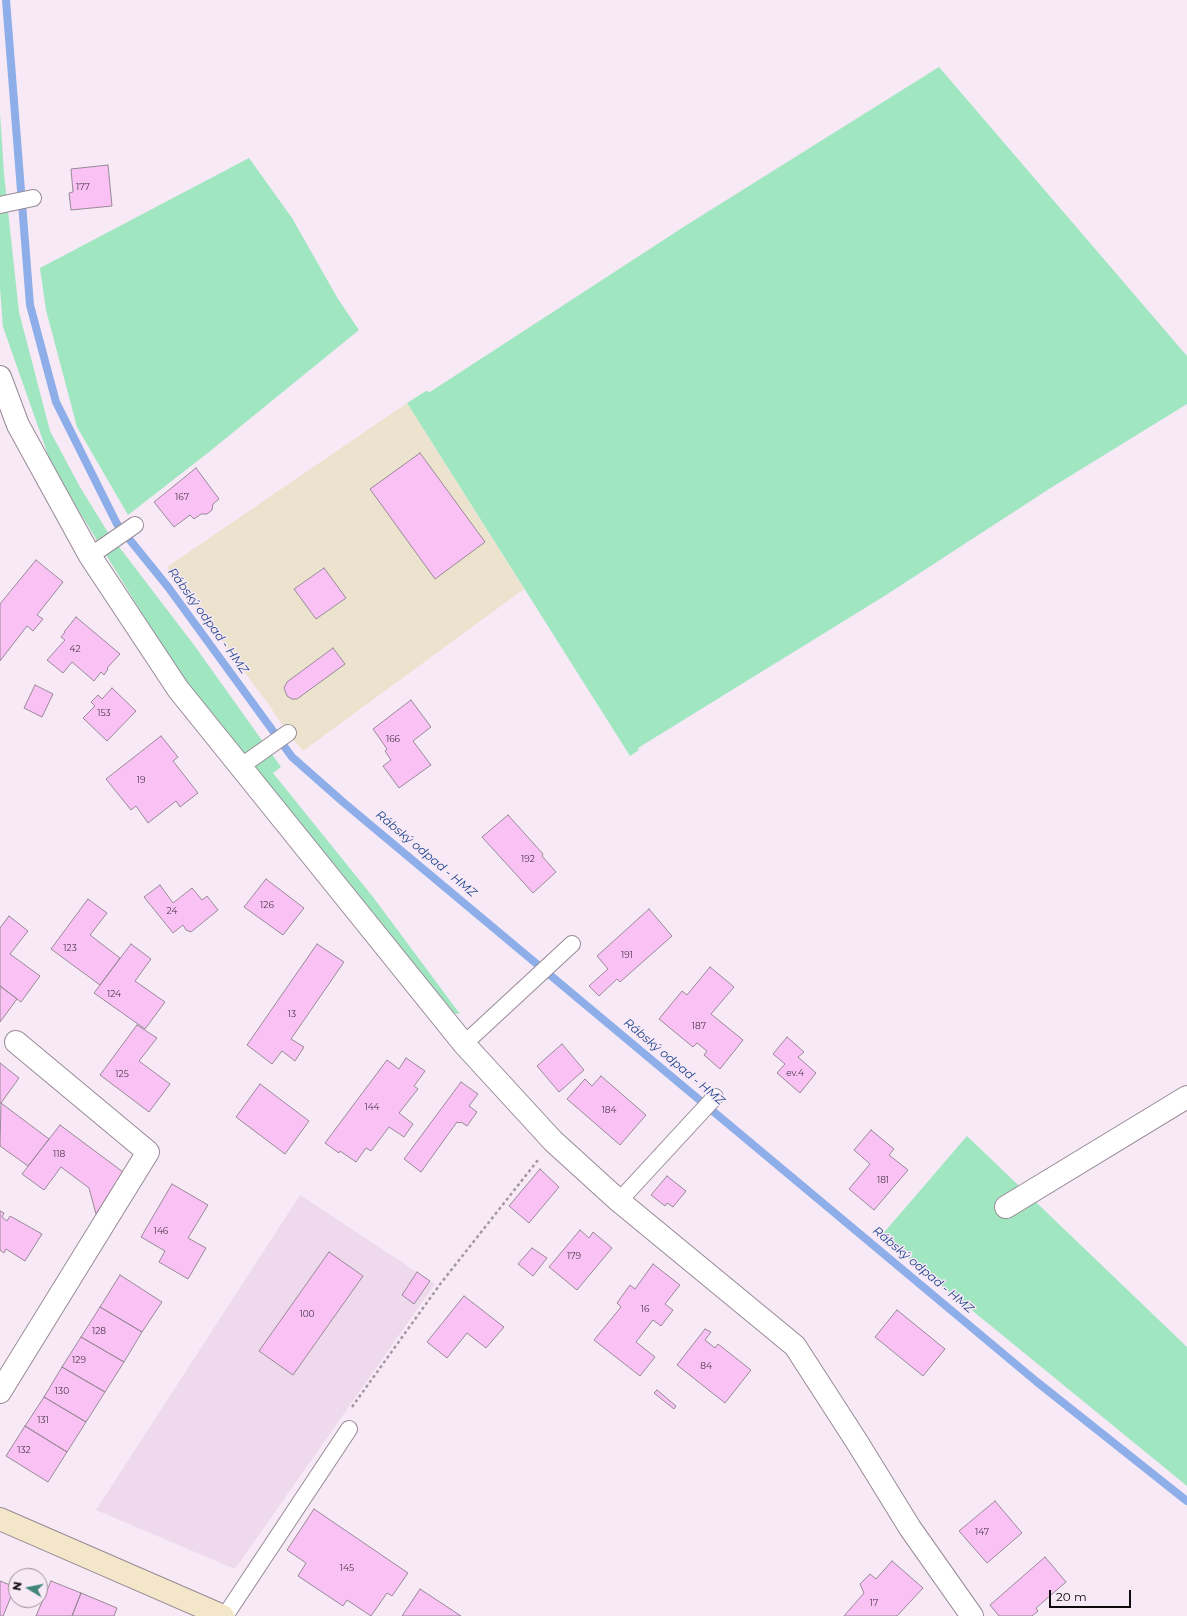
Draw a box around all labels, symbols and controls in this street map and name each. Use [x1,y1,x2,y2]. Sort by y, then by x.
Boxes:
house number: 177 [76,182,90,192]
house number: 167 [175,492,189,502]
water label: Rábský odpad - HMZ [165,565,251,677]
house number: 42 [69,644,81,654]
house number: 153 [97,708,111,718]
house number: 166 [386,734,400,744]
house number: 19 [137,775,145,785]
water label: Rábský odpad - HMZ [373,808,479,900]
house number: 192 [521,854,535,864]
house number: 126 [260,900,274,910]
house number: 24 [167,906,177,916]
house number: 123 [63,943,77,953]
house number: 191 [621,950,633,960]
house number: 124 [107,989,121,999]
house number: 13 [288,1009,296,1019]
water label: Rábský odpad - HMZ [621,1016,727,1108]
house number: 187 [692,1021,706,1031]
house number: ev.4 [786,1068,804,1078]
house number: 125 [115,1069,129,1079]
house number: 144 [364,1102,380,1112]
house number: 184 [602,1105,616,1115]
house number: 118 [53,1149,65,1159]
house number: 181 [877,1175,889,1185]
water label: Rábský odpad - HMZ [870,1224,976,1316]
house number: 146 [154,1226,168,1236]
house number: 179 [567,1251,581,1261]
house number: 16 [641,1304,649,1314]
house number: 100 [299,1309,315,1319]
house number: 128 [92,1326,106,1336]
house number: 129 [72,1355,86,1365]
house number: 84 [700,1361,712,1371]
house number: 130 [55,1386,69,1396]
house number: 131 [37,1415,49,1425]
house number: 132 [17,1445,31,1455]
house number: 147 [975,1527,989,1537]
house number: 145 [340,1563,354,1573]
north arrow [8,1568,48,1608]
text: N [10,1581,25,1592]
scale bar [1051,1582,1133,1608]
text: 20 m [1056,1589,1087,1604]
house number: 17 [870,1598,878,1608]

